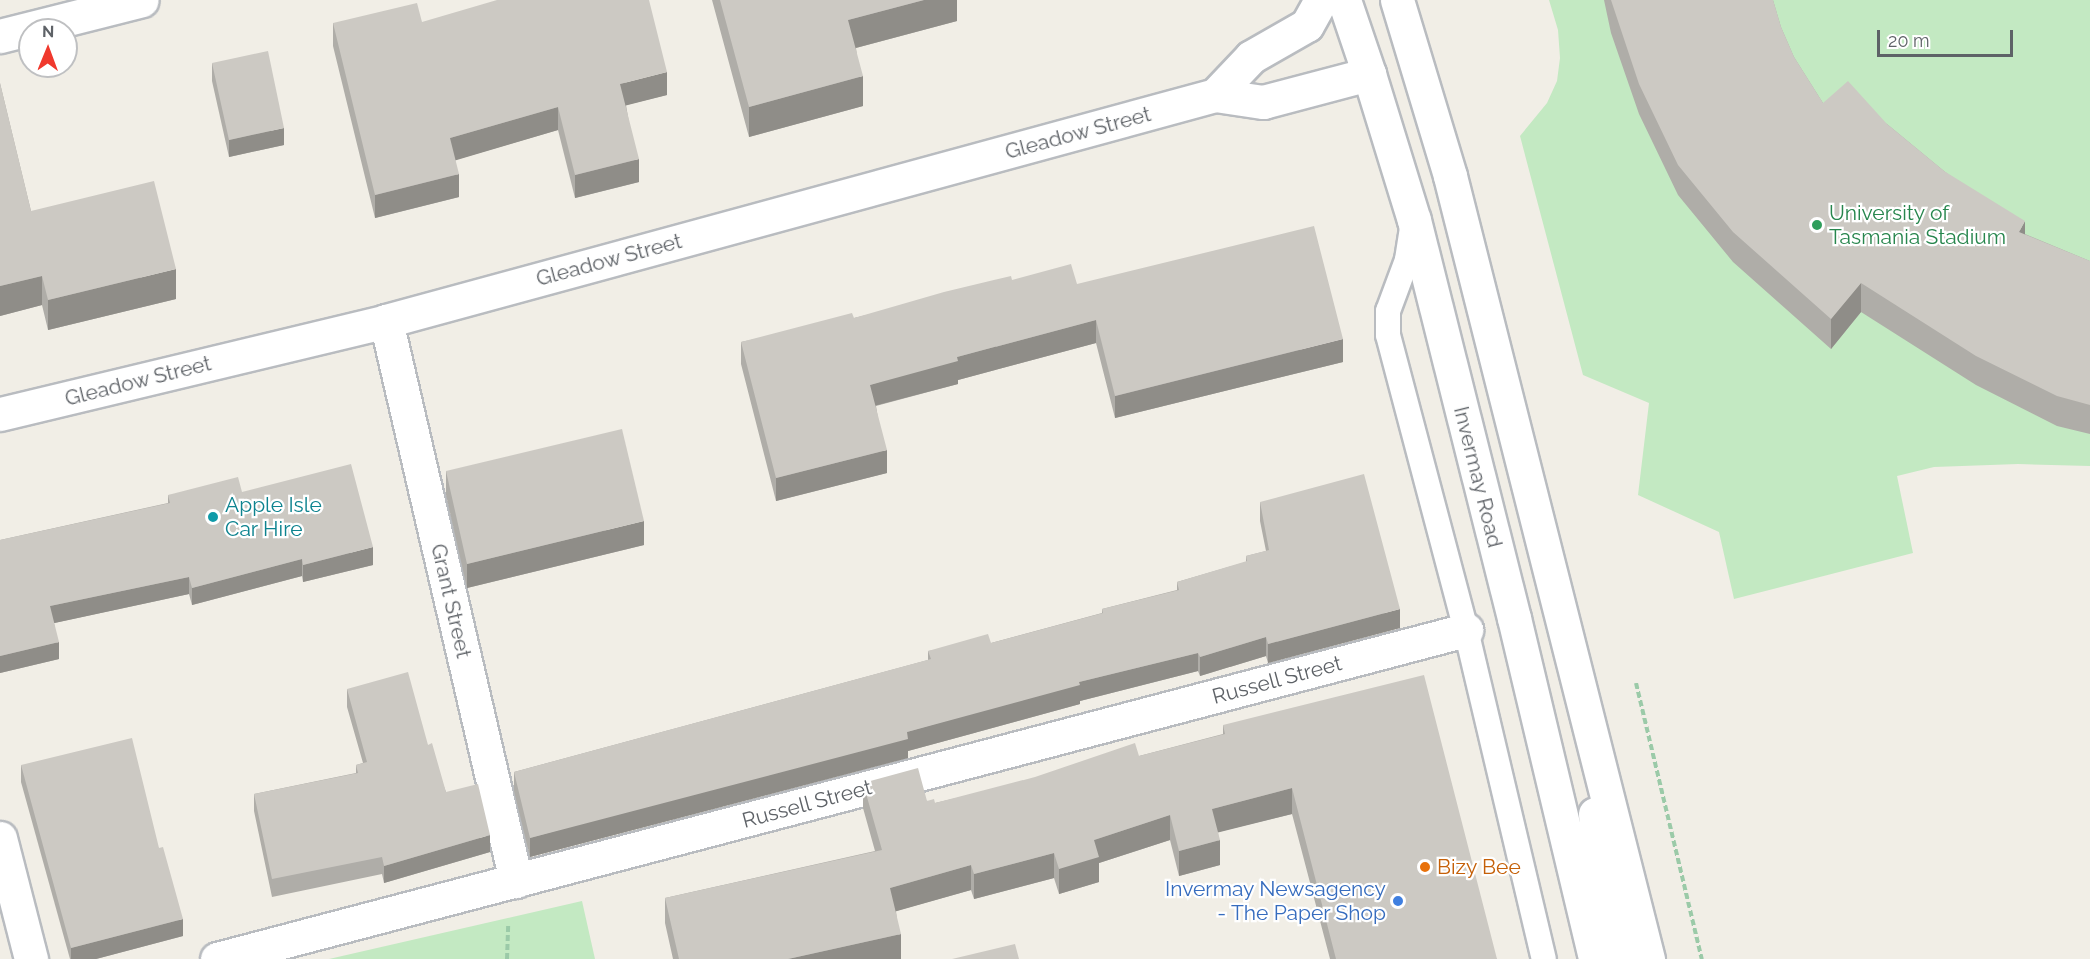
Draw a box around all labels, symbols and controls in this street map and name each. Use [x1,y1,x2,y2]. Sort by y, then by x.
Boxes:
north arrow [18,18,78,78]
scale bar [1880,18,2016,56]
text: N [42,22,55,41]
text: 20 m [1888,30,1930,51]
street label: Gleadow Street [1002,101,1154,165]
place label: University of Tasmania Stadium [1829,200,2006,250]
marker: University of Tasmania Stadium [1810,218,1824,232]
street label: Gleadow Street [533,228,685,292]
street label: Gleadow Street [62,351,214,411]
street label: Invermay Road [1448,403,1508,551]
place label: Apple Isle Car Hire [225,492,322,542]
marker: Apple Isle Car Hire [206,510,220,524]
street label: Grant Street [426,541,476,661]
street label: Russell Street [1209,651,1345,709]
street label: Russell Street [739,775,875,833]
place label: Bizy Bee [1437,854,1521,880]
marker: Bizy Bee [1418,860,1432,874]
place label: Invermay Newsagency - The Paper Shop [1164,876,1386,926]
marker: Invermay Newsagency - The Paper Shop [1391,894,1405,908]

